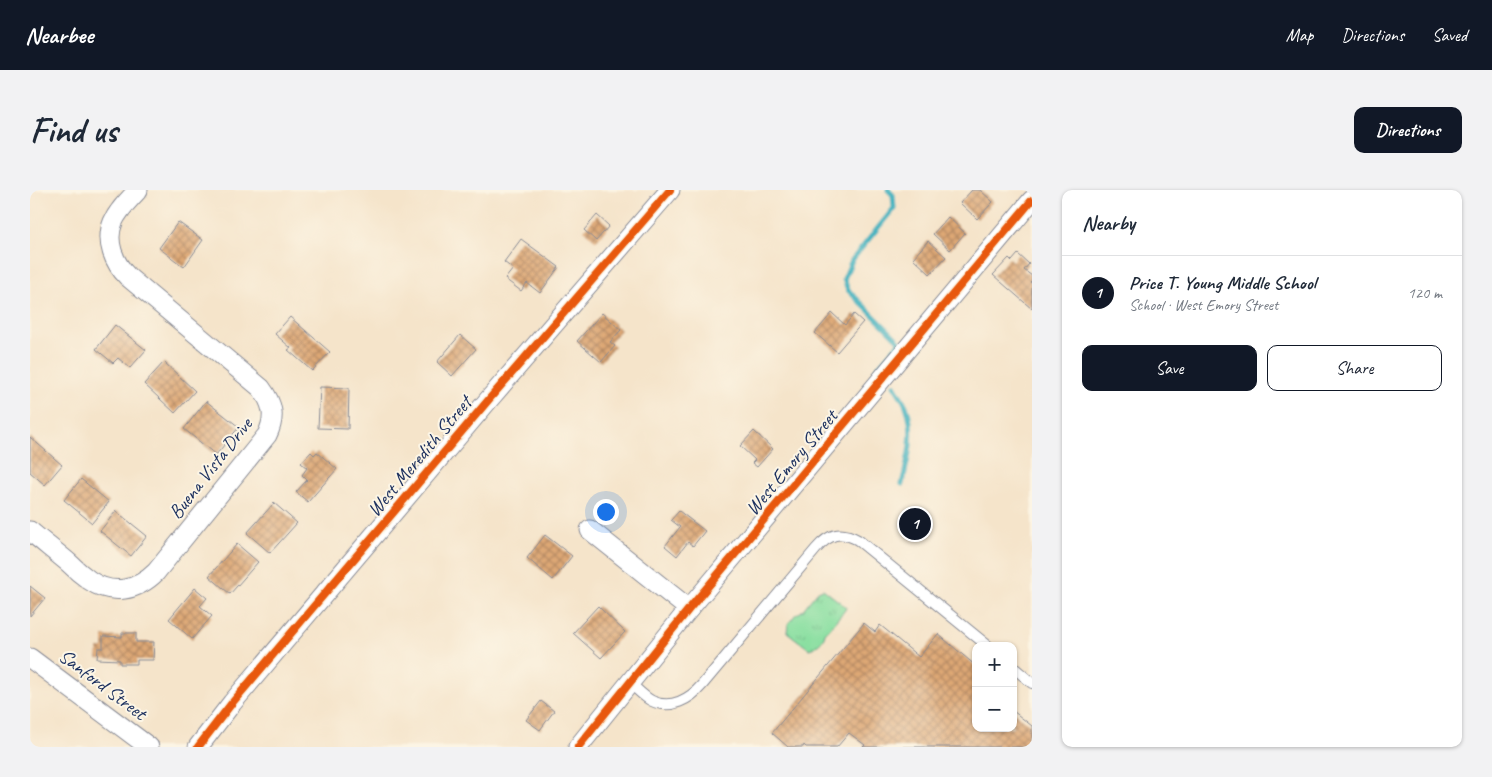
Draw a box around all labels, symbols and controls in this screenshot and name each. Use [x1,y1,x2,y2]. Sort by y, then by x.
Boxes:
text: Nearbee [25,20,93,50]
text: Map [1286,24,1313,46]
text: Directions [1341,24,1404,46]
text: Saved [1432,24,1467,46]
button: Directions [1354,107,1462,153]
text: Find us [30,108,117,153]
text: Nearby [1082,210,1135,236]
text: Price T. Young Middle School [1129,271,1316,295]
text: 1 [1094,283,1102,303]
text: 120 m [1408,283,1442,303]
text: School · West Emory Street [1129,295,1278,315]
button: Save [1082,345,1257,391]
button: Share [1267,345,1442,391]
street label: West Meredith Street [362,388,479,522]
street label: West Emory Street [740,403,844,520]
street label: Buena Vista Drive [163,411,259,524]
your location [593,499,619,525]
pin: 1 [899,505,931,543]
map controls [972,642,1017,732]
button: + [972,642,1017,687]
street label: Sanford Street [54,643,153,727]
button: − [972,687,1017,732]

